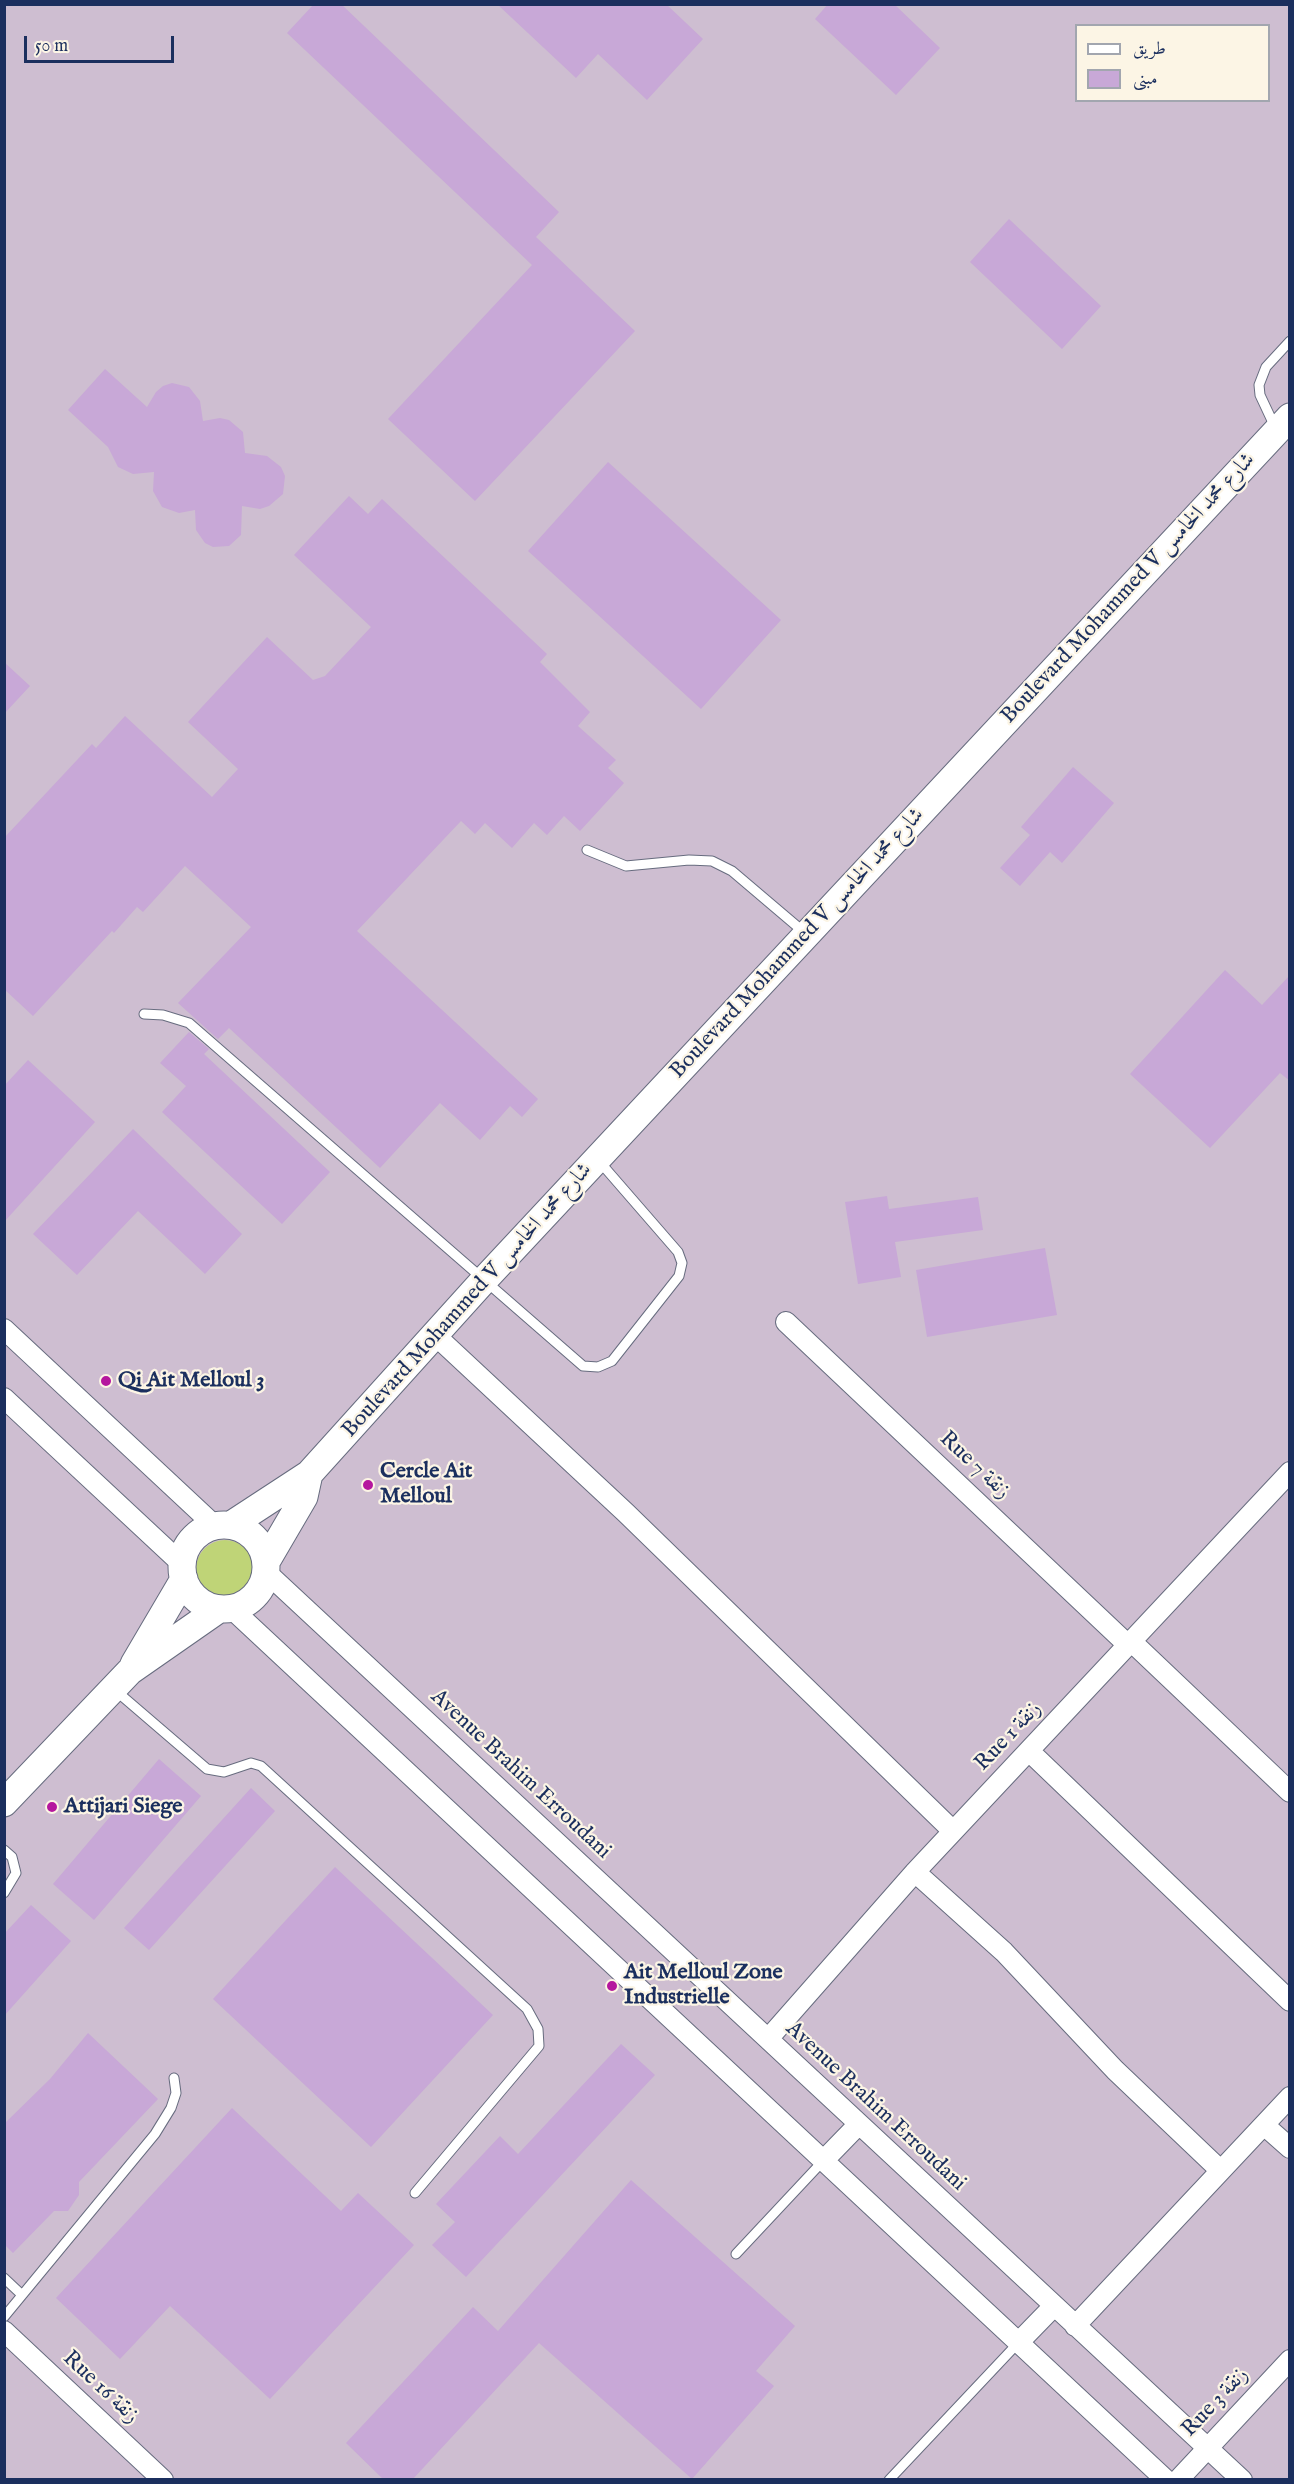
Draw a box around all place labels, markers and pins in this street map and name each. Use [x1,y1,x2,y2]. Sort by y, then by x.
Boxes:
place label: Qi Ait Melloul 3 [118,1368,265,1394]
marker: Qi Ait Melloul 3 [99,1374,113,1388]
place label: Cercle Ait Melloul [380,1459,472,1510]
marker: Cercle Ait Melloul [361,1478,375,1492]
place label: Attijari Siege [64,1794,182,1820]
marker: Attijari Siege [45,1800,59,1814]
place label: Ait Melloul Zone Industrielle [624,1960,783,2012]
marker: Ait Melloul Zone Industrielle [605,1979,619,1993]

